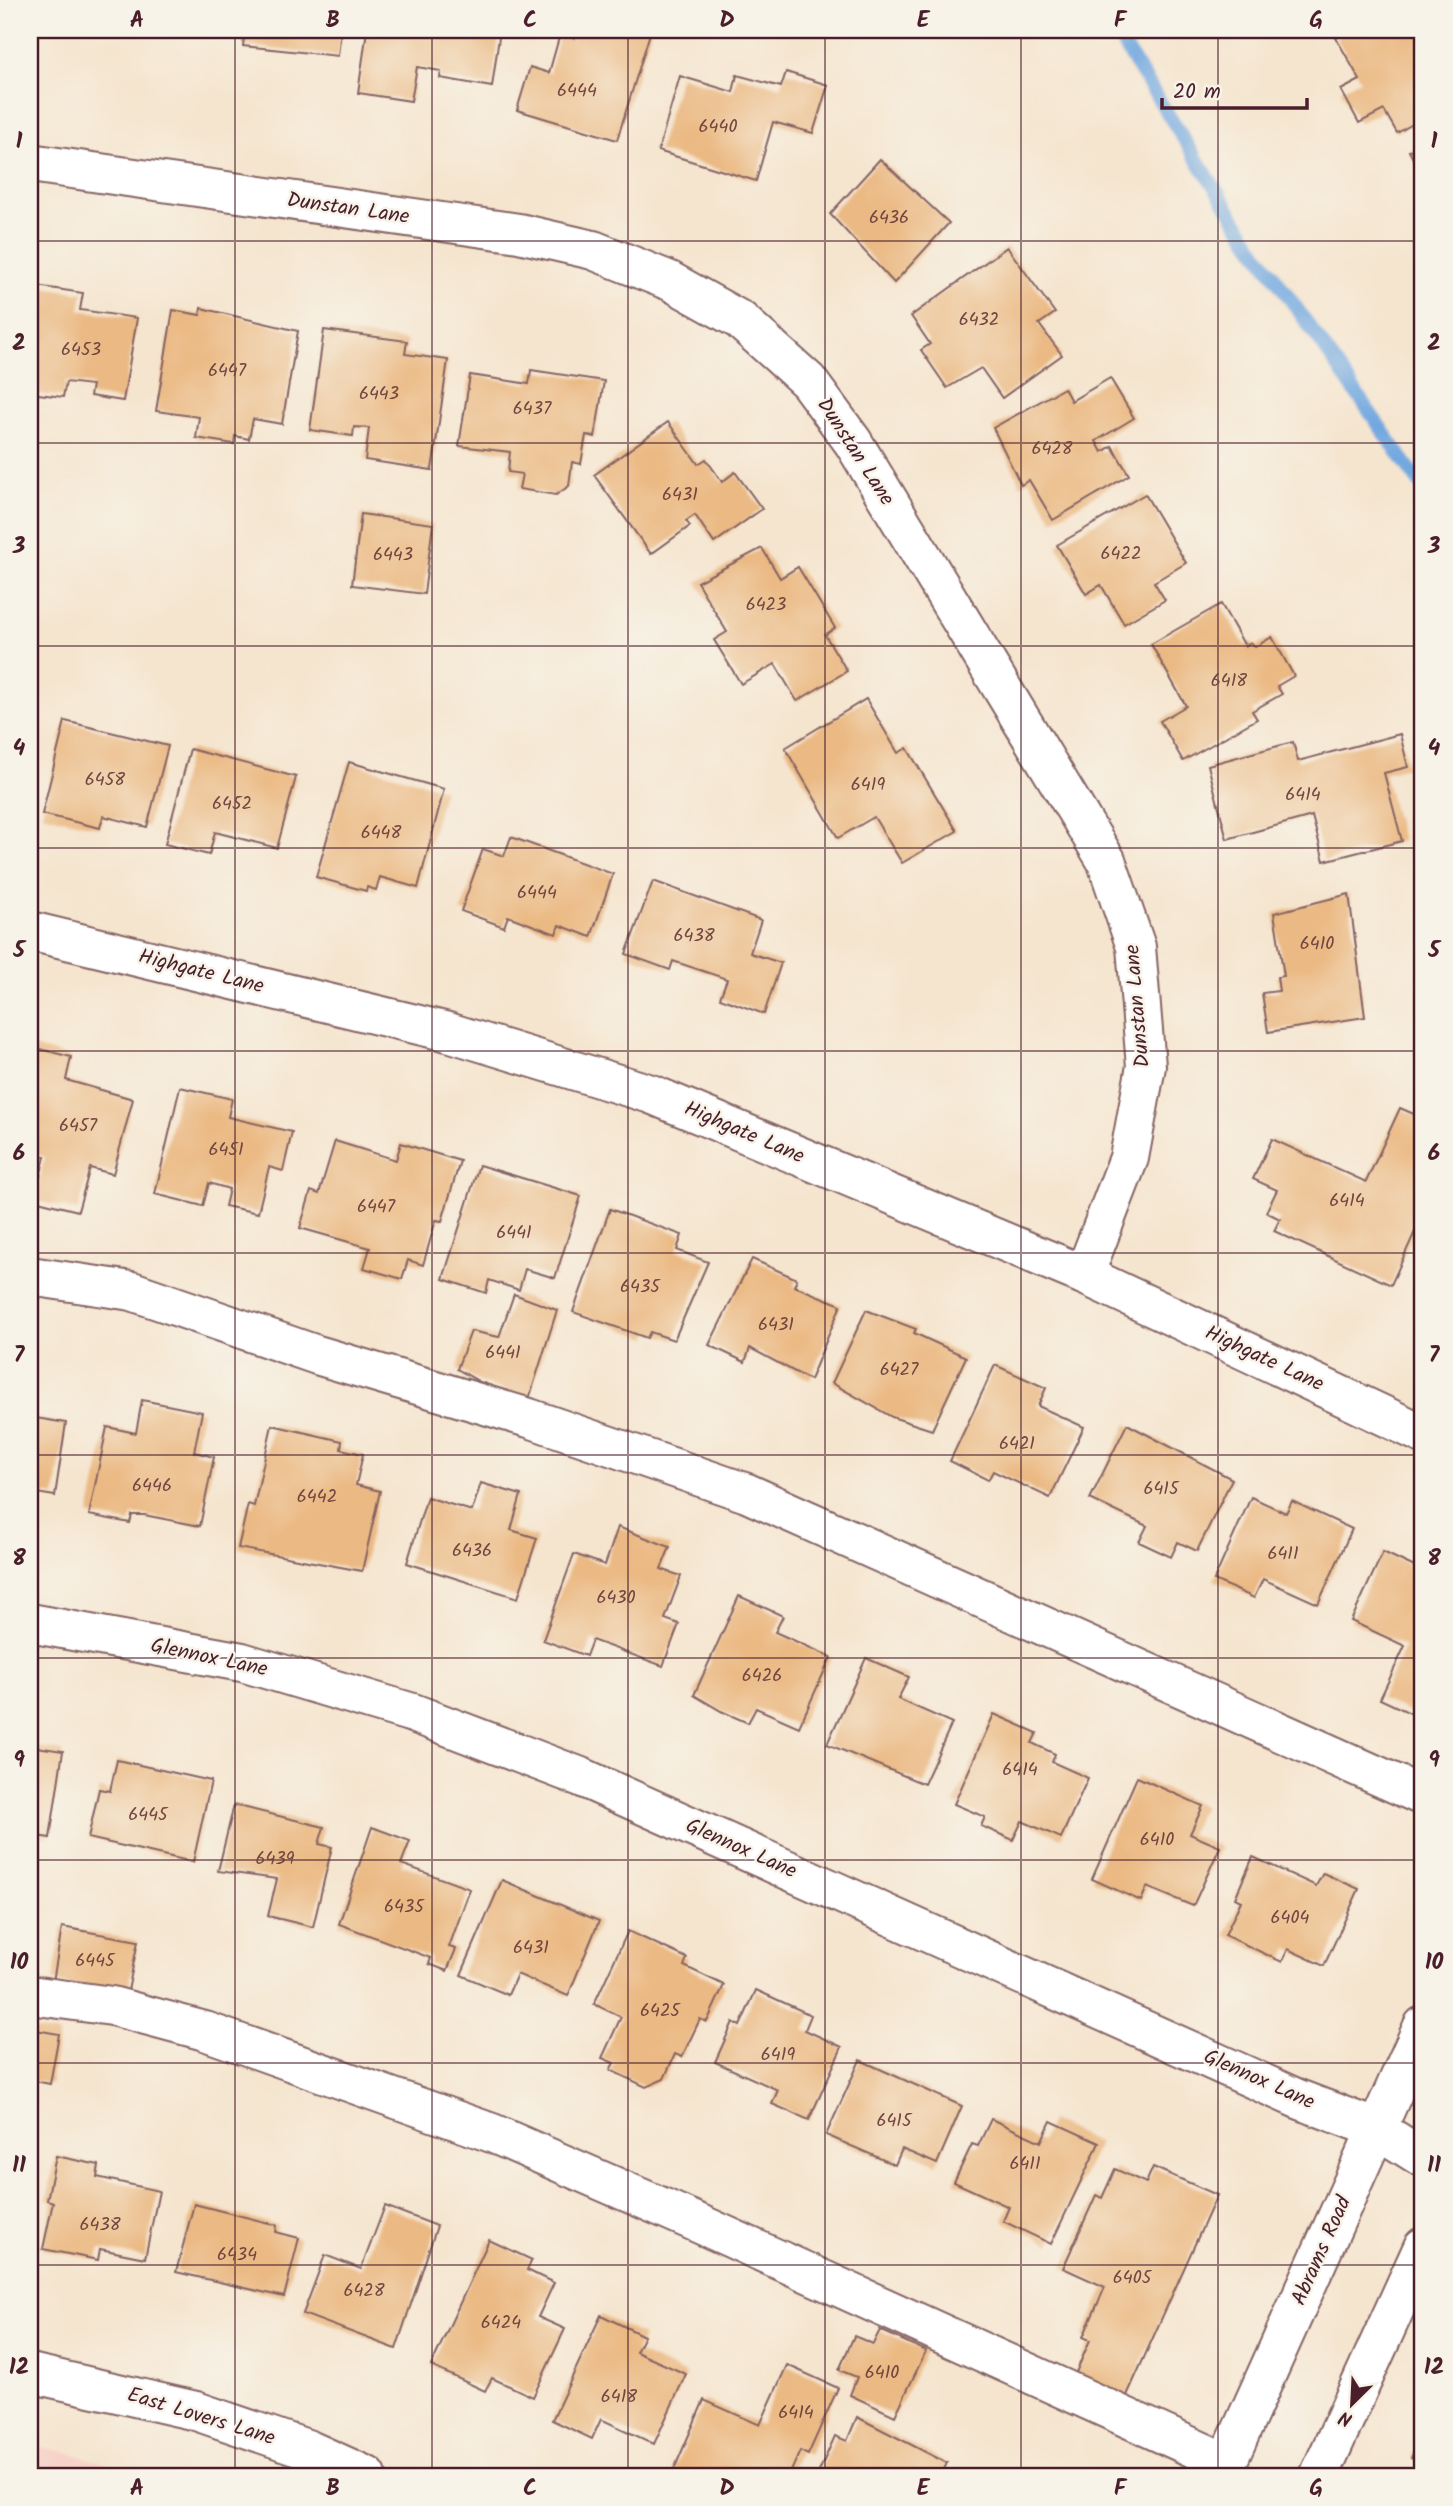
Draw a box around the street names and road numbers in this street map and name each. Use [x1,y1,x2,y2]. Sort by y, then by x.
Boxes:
street label: Dunstan Lane [285,184,412,234]
street label: Dunstan Lane [808,391,903,513]
street label: Highgate Lane [135,940,268,1004]
street label: Dunstan Lane [1116,943,1160,1069]
street label: Highgate Lane [679,1093,810,1173]
street label: Highgate Lane [1199,1317,1330,1401]
street label: Glennox Lane [148,1630,271,1687]
street label: Glennox Lane [680,1810,802,1888]
street label: Glennox Lane [1198,2041,1320,2119]
street label: Abrams Road [1283,2190,1361,2311]
street label: East Lovers Lane [123,2379,280,2455]

